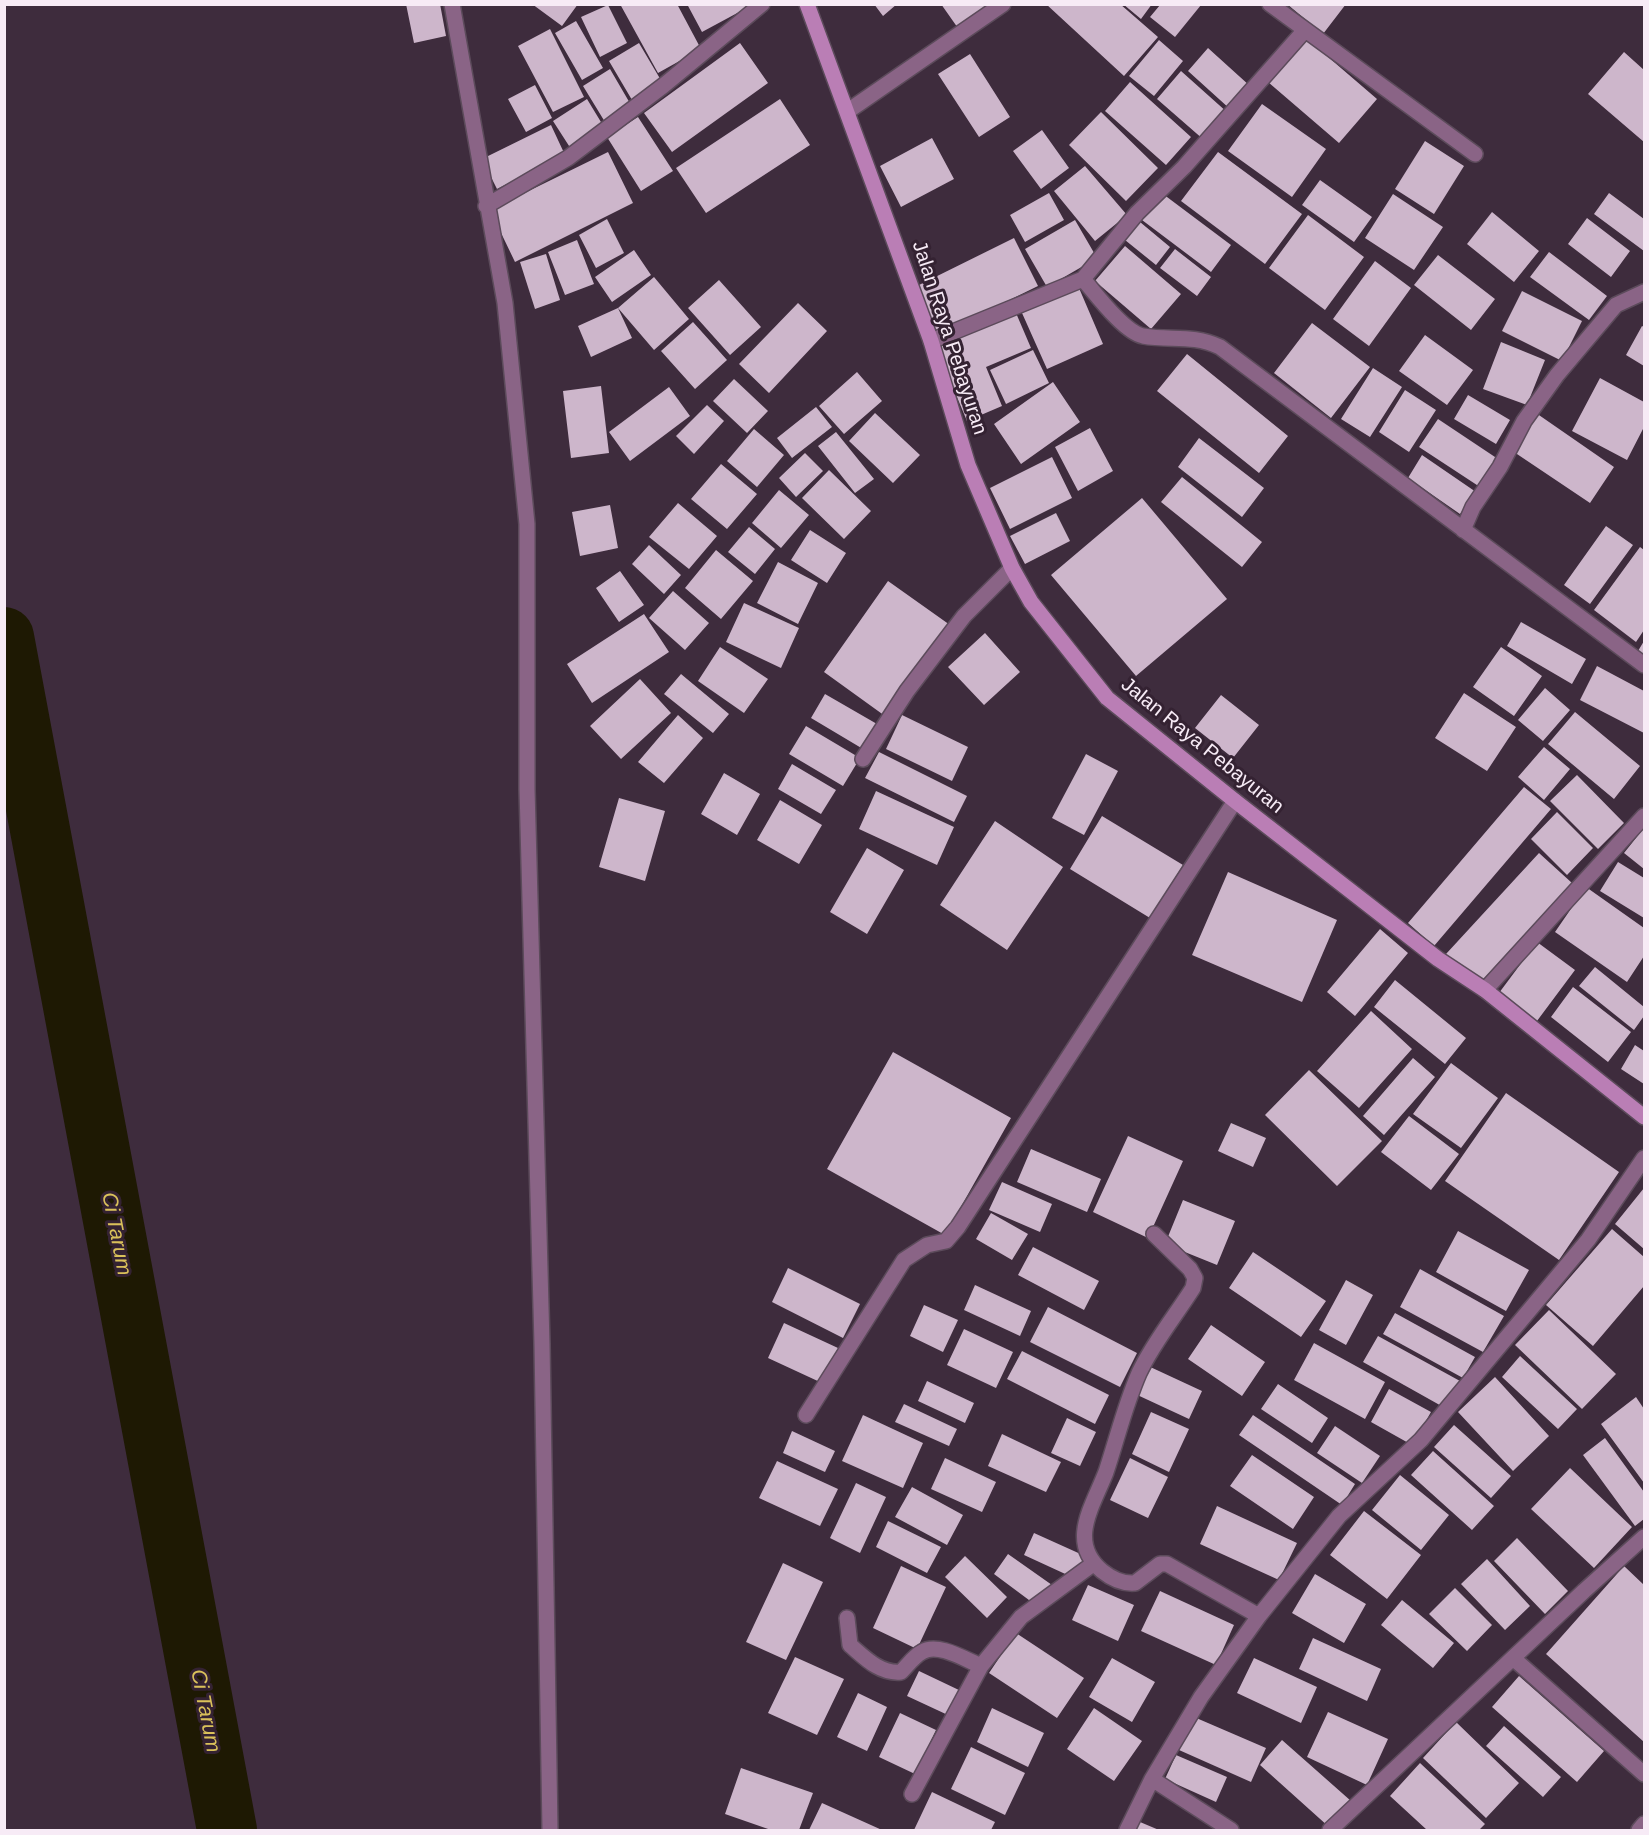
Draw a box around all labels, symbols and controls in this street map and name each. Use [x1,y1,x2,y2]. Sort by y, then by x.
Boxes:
street label: Jalan Raya Pebayuran [906,238,992,438]
street label: Jalan Raya Pebayuran [1116,673,1288,819]
water label: Ci Tarum [96,1190,136,1278]
water label: Ci Tarum [185,1667,225,1755]

